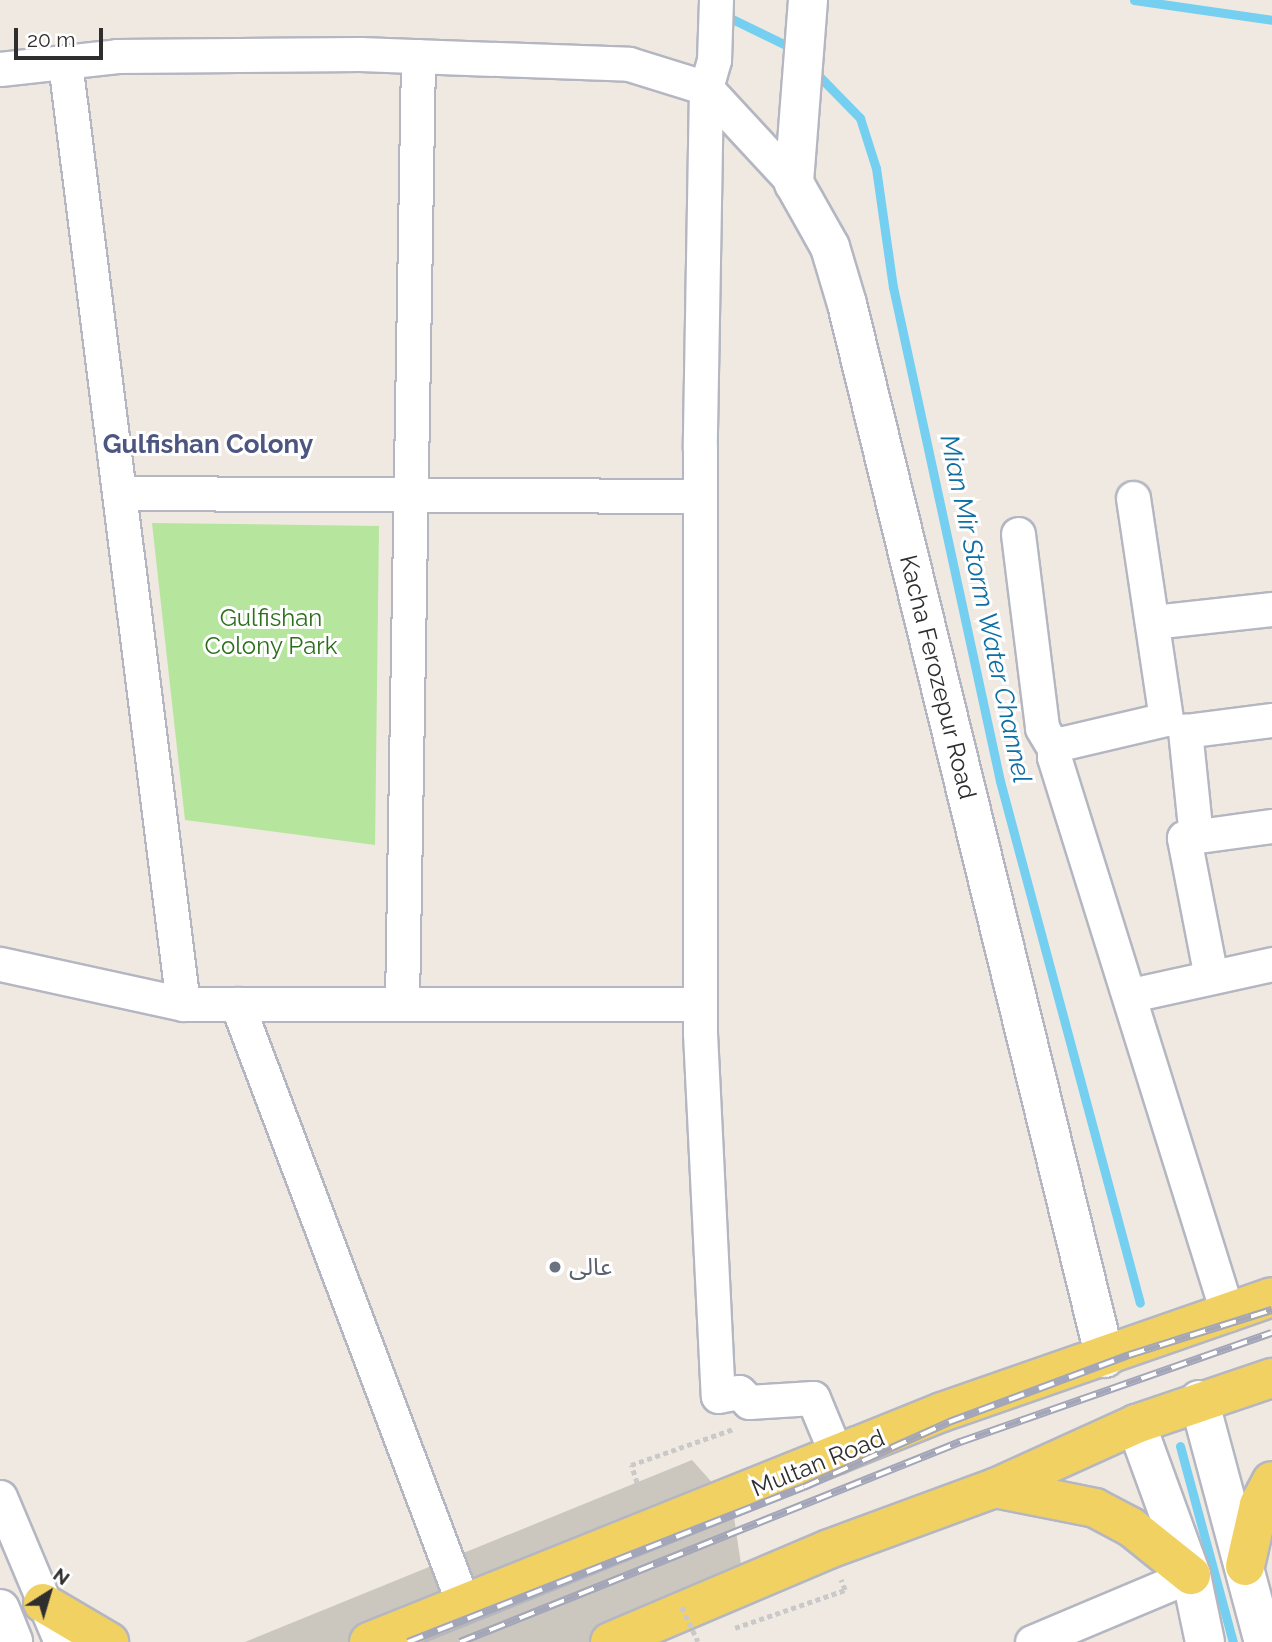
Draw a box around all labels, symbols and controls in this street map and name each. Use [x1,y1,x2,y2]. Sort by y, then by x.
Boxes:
scale bar [18,14,107,58]
text: 20 m [27,27,75,52]
district label: Gulfishan Colony [103,429,313,461]
water label: Mian Mir Storm Water Channel [933,431,1037,787]
street label: Kacha Ferozepur Road [894,552,982,802]
park label: Gulfishan Colony Park [204,604,338,660]
place label: عالی [569,1253,612,1281]
marker: عالی [547,1259,563,1275]
street label: Multan Road [747,1423,889,1503]
north arrow [14,1558,84,1628]
text: N [49,1563,74,1589]

